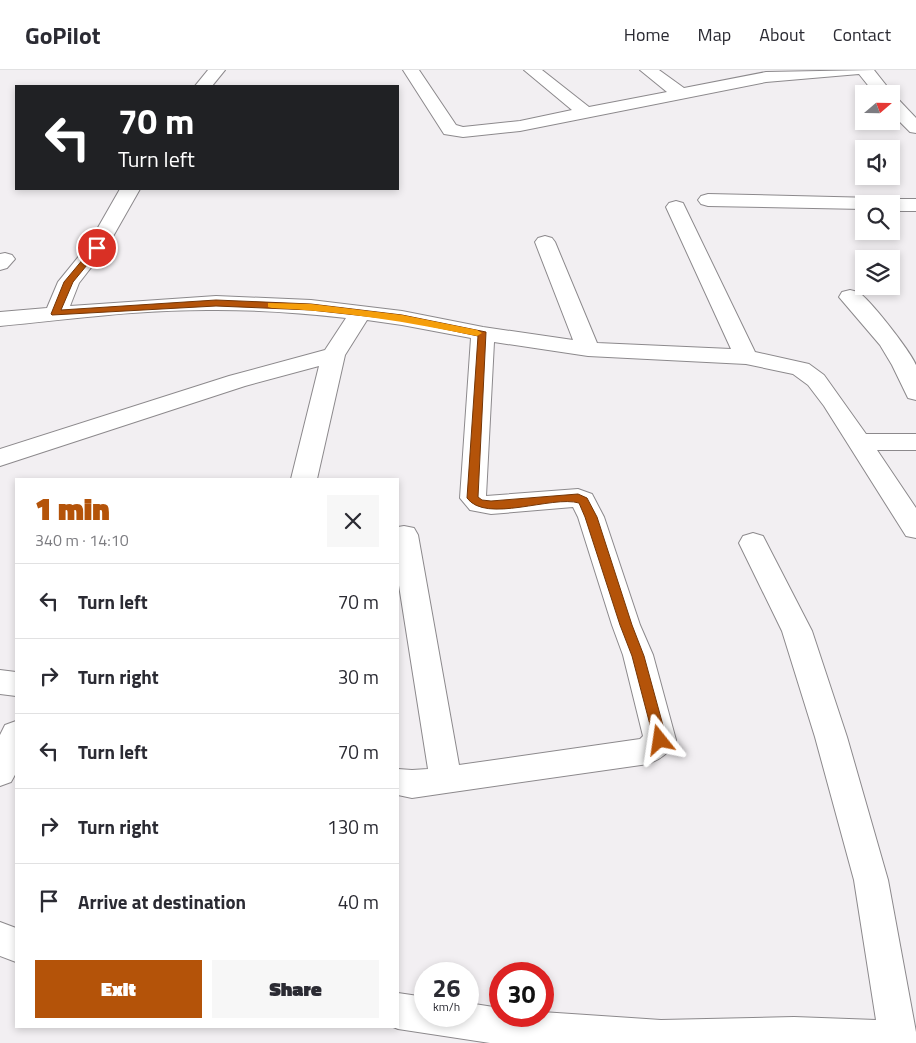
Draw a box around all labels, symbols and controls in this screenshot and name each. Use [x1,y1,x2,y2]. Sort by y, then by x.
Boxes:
text: GoPilot [25,17,101,53]
text: Home [624,21,670,48]
text: Map [698,21,731,48]
text: About [759,21,805,48]
text: Contact [833,21,891,48]
north arrow [855,85,900,130]
map controls [855,85,900,295]
text: 70 m [118,94,194,148]
icon: left [35,105,100,170]
button: sound [855,140,900,185]
text: Turn left [118,142,195,176]
button: search [855,195,900,240]
pin [76,227,118,269]
icon: arrive [83,234,111,262]
button: layers [855,250,900,295]
text: 1 min [35,486,110,532]
button: close [327,495,379,547]
text: 340 m · 14:10 [35,528,129,552]
icon: left [35,587,63,615]
text: Turn left [78,587,148,616]
text: 70 m [338,587,379,616]
icon: right [35,662,63,690]
text: Turn right [78,662,159,691]
text: 30 m [338,662,379,691]
position arrow [633,713,685,765]
icon: left [35,737,63,765]
text: Turn left [78,737,148,766]
text: 70 m [338,737,379,766]
icon: right [35,812,63,840]
text: Turn right [78,812,159,841]
text: 130 m [327,812,379,841]
icon: arrive [35,887,63,915]
text: Arrive at destination [78,887,246,916]
text: 40 m [338,887,379,916]
button: Exit [35,960,202,1018]
button: Share [212,960,379,1018]
speed limit sign: 30 [489,962,554,1027]
text: 26 [432,969,461,1007]
text: km/h [433,997,460,1016]

